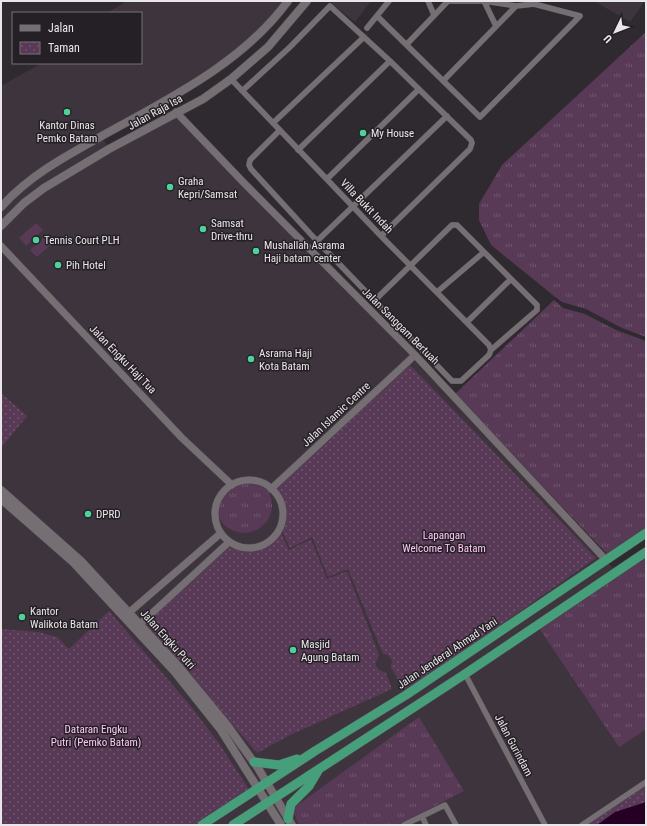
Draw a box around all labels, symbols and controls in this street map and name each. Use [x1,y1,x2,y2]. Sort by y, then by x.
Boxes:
legend [12,12,142,64]
north arrow [595,12,635,52]
text: Jalan [48,21,74,35]
text: U [601,32,615,45]
text: Taman [48,41,80,55]
street label: Jalan Raja Isa [126,92,185,133]
marker: Kantor Dinas Pemko Batam [62,107,72,117]
place label: Kantor Dinas Pemko Batam [37,119,97,145]
place label: My House [371,127,414,140]
marker: My House [358,128,368,138]
place label: Graha Kepri/Samsat [178,175,237,201]
street label: Villa Bukit Indah [338,177,396,236]
marker: Graha Kepri/Samsat [165,182,175,192]
place label: Samsat Drive-thru [211,217,253,243]
marker: Samsat Drive-thru [198,224,208,234]
place label: Tennis Court PLH [44,234,120,247]
marker: Tennis Court PLH [31,235,41,245]
place label: Mushallah Asrama Haji batam center [264,239,345,265]
marker: Mushallah Asrama Haji batam center [251,246,261,256]
place label: Pih Hotel [66,259,106,272]
marker: Pih Hotel [53,260,63,270]
street label: Jalan Sanggam Bertuah [359,285,442,368]
street label: Jalan Engku Haji Tua [87,322,159,396]
place label: Asrama Haji Kota Batam [259,347,312,373]
marker: Asrama Haji Kota Batam [246,354,256,364]
street label: Jalan Islamic Centre [300,379,373,449]
place label: DPRD [96,508,121,521]
marker: DPRD [83,509,93,519]
park label: Lapangan Welcome To Batam [402,529,486,555]
place label: Kantor Walikota Batam [30,605,98,631]
street label: Jalan Engku Putri [137,607,198,672]
marker: Kantor Walikota Batam [17,612,27,622]
street label: Jalan Jenderal Ahmad Yani [395,615,500,692]
place label: Masjid Agung Batam [301,638,359,664]
marker: Masjid Agung Batam [288,645,298,655]
street label: Jalan Gurindam [492,712,535,778]
park label: Dataran Engku Putri (Pemko Batam) [51,723,141,749]

